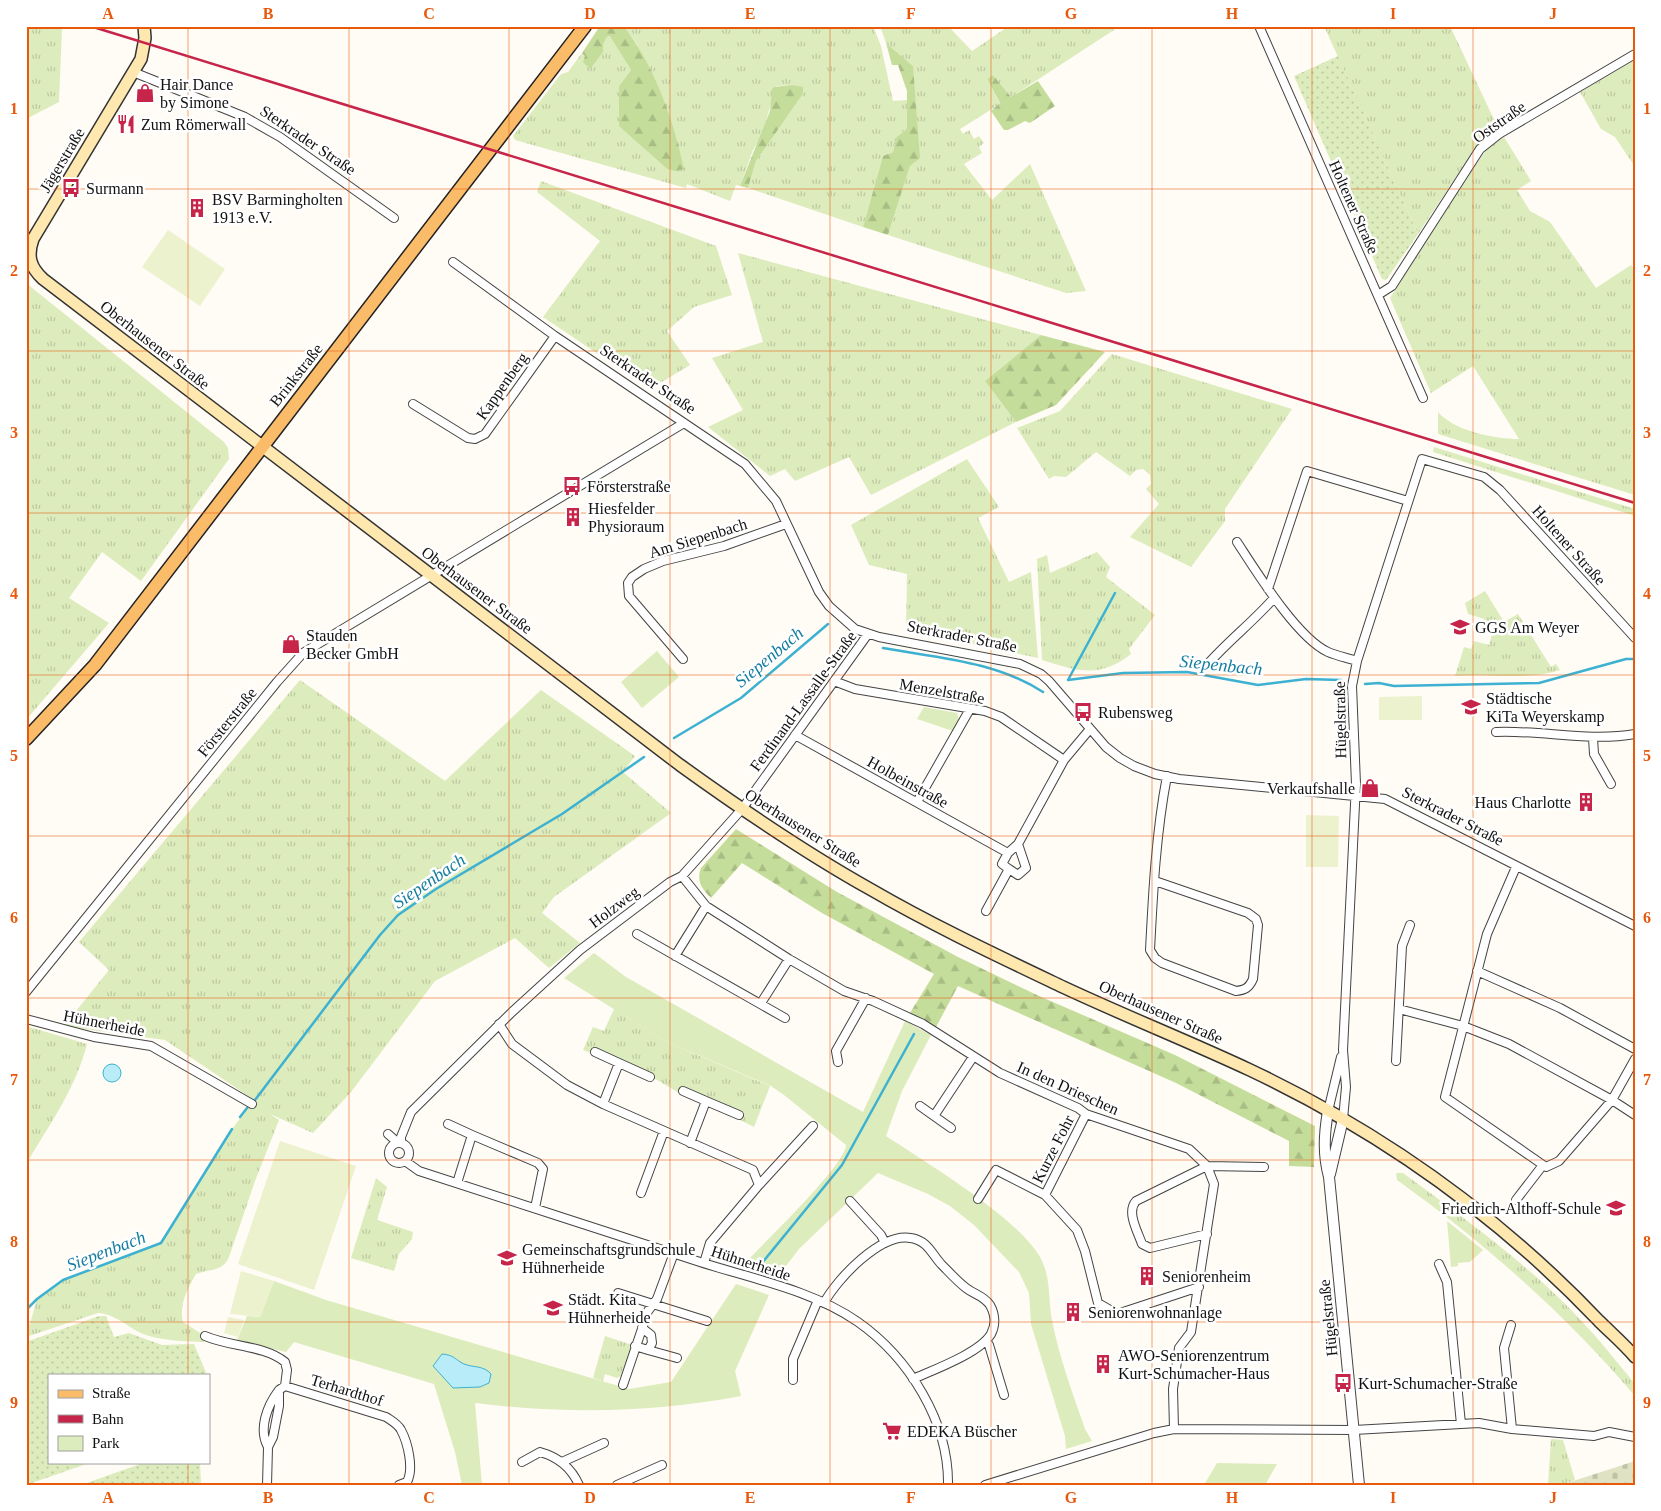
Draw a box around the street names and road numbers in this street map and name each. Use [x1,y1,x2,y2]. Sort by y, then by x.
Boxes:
street label: Oststraße [1469,98,1529,146]
street label: Sterkrader Straße [257,102,359,178]
street label: Jägerstraße [36,125,89,196]
street label: Holtener Straße [1326,157,1382,257]
street label: Oberhausener Straße [97,297,213,393]
street label: Brinkstraße [266,340,326,410]
street label: Sterkrader Straße [597,341,699,417]
street label: Kappenberg [473,349,532,423]
street label: Holtener Straße [1529,502,1609,588]
street label: Am Siepenbach [647,515,749,562]
street label: Oberhausener Straße [418,543,536,637]
street label: Sterkrader Straße [906,617,1018,655]
street label: Ferdinand-Lassalle-Straße [747,628,859,774]
street label: Menzelstraße [898,675,986,707]
street label: Hügelstraße [1331,681,1350,759]
street label: Försterstraße [194,684,260,760]
street label: Holbeinstraße [865,753,951,811]
street label: Sterkrader Straße [1399,783,1507,849]
street label: Oberhausener Straße [742,785,864,871]
street label: Holzweg [586,883,643,932]
street label: Oberhausener Straße [1096,977,1226,1047]
street label: Hühnerheide [62,1007,146,1039]
street label: In den Drieschen [1015,1058,1121,1118]
street label: Kurze Fohr [1029,1112,1078,1186]
street label: Hühnerheide [709,1242,793,1284]
street label: Hügelstraße [1316,1279,1341,1357]
street label: Terhardthof [309,1371,386,1409]

